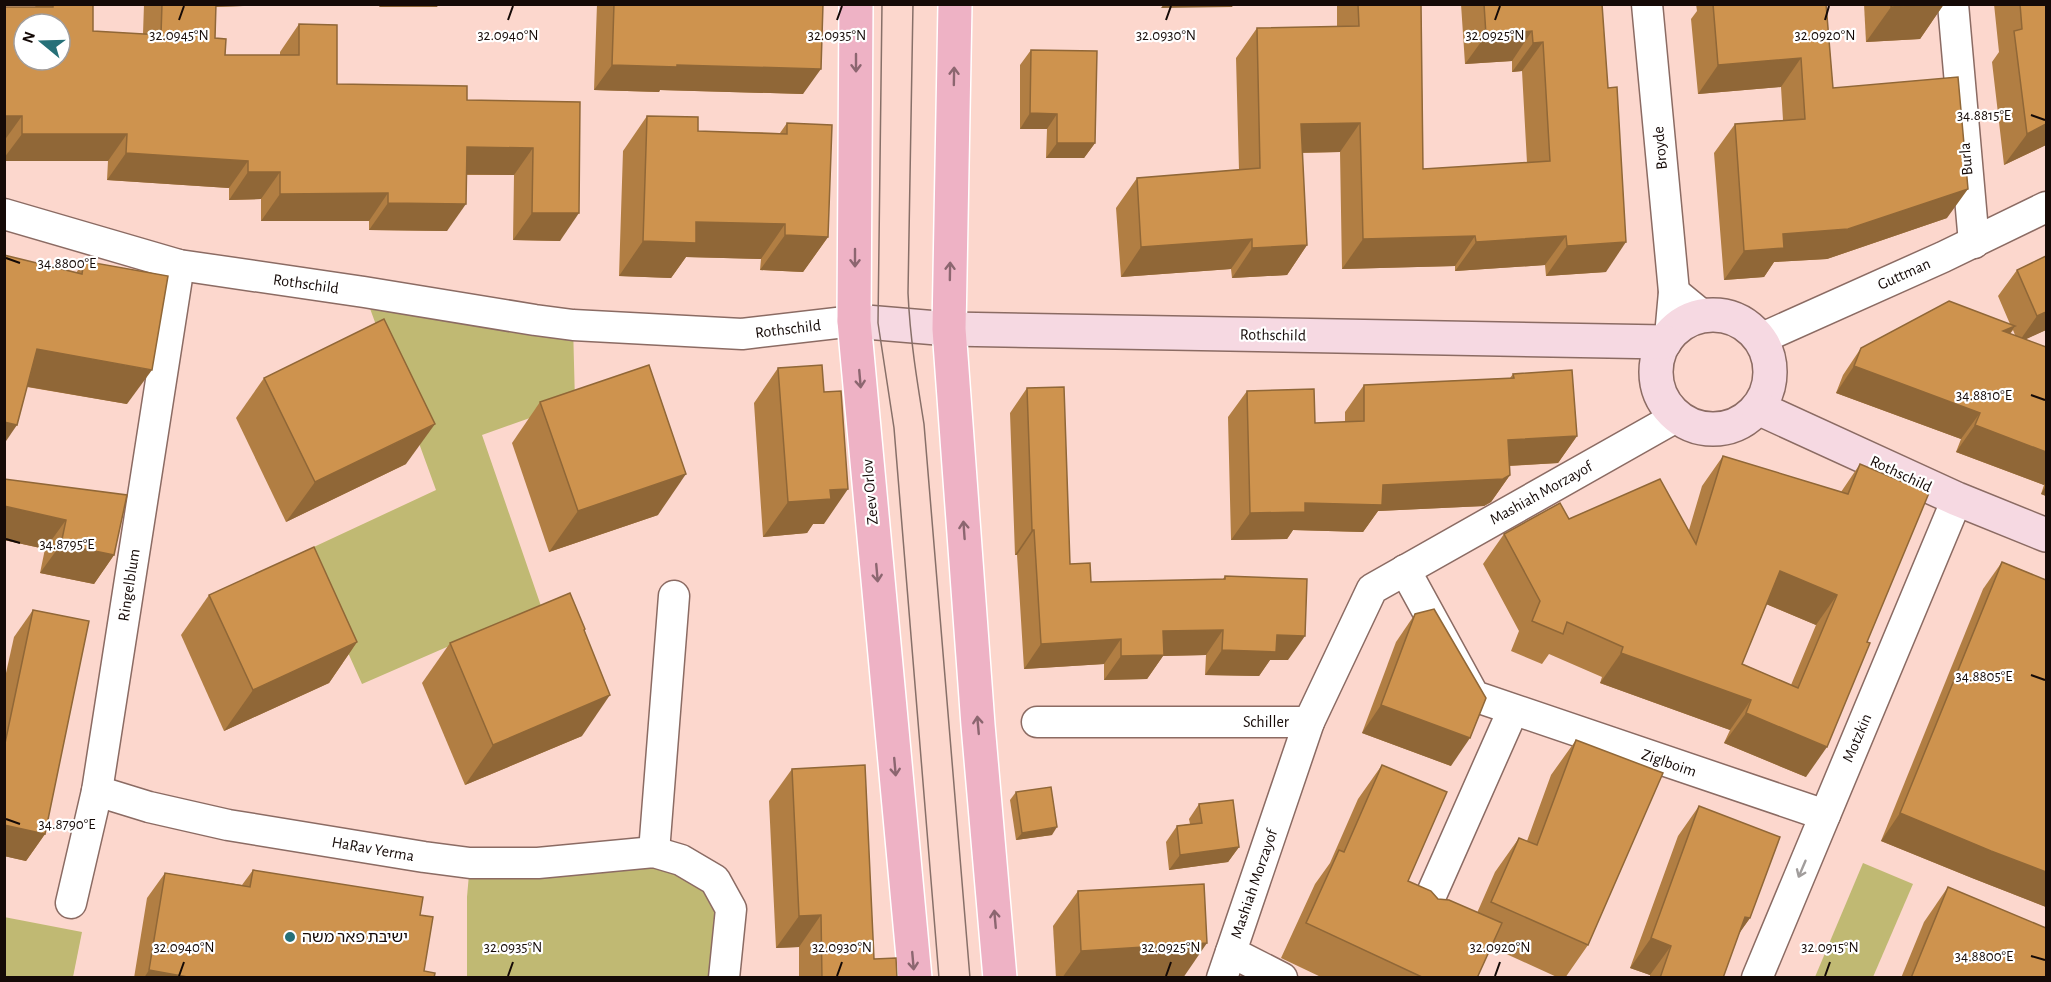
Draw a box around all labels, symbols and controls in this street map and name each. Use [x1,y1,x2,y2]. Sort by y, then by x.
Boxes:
north arrow [12,12,72,72]
text: 32.0945°N [149,28,209,43]
text: 32.0940°N [477,28,539,43]
text: 32.0935°N [808,28,866,43]
text: 32.0930°N [1136,28,1196,43]
text: 32.0925°N [1465,28,1525,43]
text: 32.0920°N [1795,28,1855,43]
text: N [19,30,38,45]
one-way arrow [850,52,862,72]
one-way arrow [948,66,960,86]
text: 34.8815°E [1957,108,2011,123]
street label: Broyde [1650,126,1671,170]
street label: Burla [1957,142,1975,176]
one-way arrow [849,247,861,267]
street label: Guttman [1875,255,1933,293]
text: 34.8800°E [38,256,96,271]
one-way arrow [945,261,956,281]
street label: Rothschild [272,271,340,297]
street label: Rothschild [754,317,822,341]
street label: Rothschild [1240,326,1306,344]
one-way arrow [854,368,865,388]
text: 34.8810°E [1956,388,2012,403]
street label: Rothschild [1868,453,1934,495]
street label: Zeev Orlov [859,458,881,526]
street label: Mashiah Morzayof [1487,458,1596,529]
one-way arrow [958,521,969,541]
text: 34.8795°E [39,537,95,552]
street label: Ringelblum [115,548,143,622]
one-way arrow [872,563,883,582]
text: 34.8805°E [1956,669,2012,684]
street label: Motzkin [1840,711,1874,765]
street label: Schiller [1243,714,1290,730]
one-way arrow [973,715,984,735]
street label: Ziglboim [1640,746,1698,780]
one-way arrow [890,757,901,777]
text: 34.8790°E [39,817,95,832]
street label: Mashiah Morzayof [1228,826,1281,941]
street label: HaRav Yerma [331,834,415,864]
one-way arrow [1796,859,1807,878]
one-way arrow [989,910,1000,930]
place label: ישיבת פאר משה [302,929,408,945]
marker: ישיבת פאר משה [283,930,297,944]
text: 32.0940°N [153,940,215,955]
text: 32.0935°N [484,940,542,955]
text: 32.0930°N [812,940,872,955]
text: 32.0925°N [1141,940,1201,955]
text: 32.0920°N [1470,940,1530,955]
text: 32.0915°N [1801,940,1859,955]
text: 34.8800°E [1955,949,2013,964]
one-way arrow [908,951,919,971]

